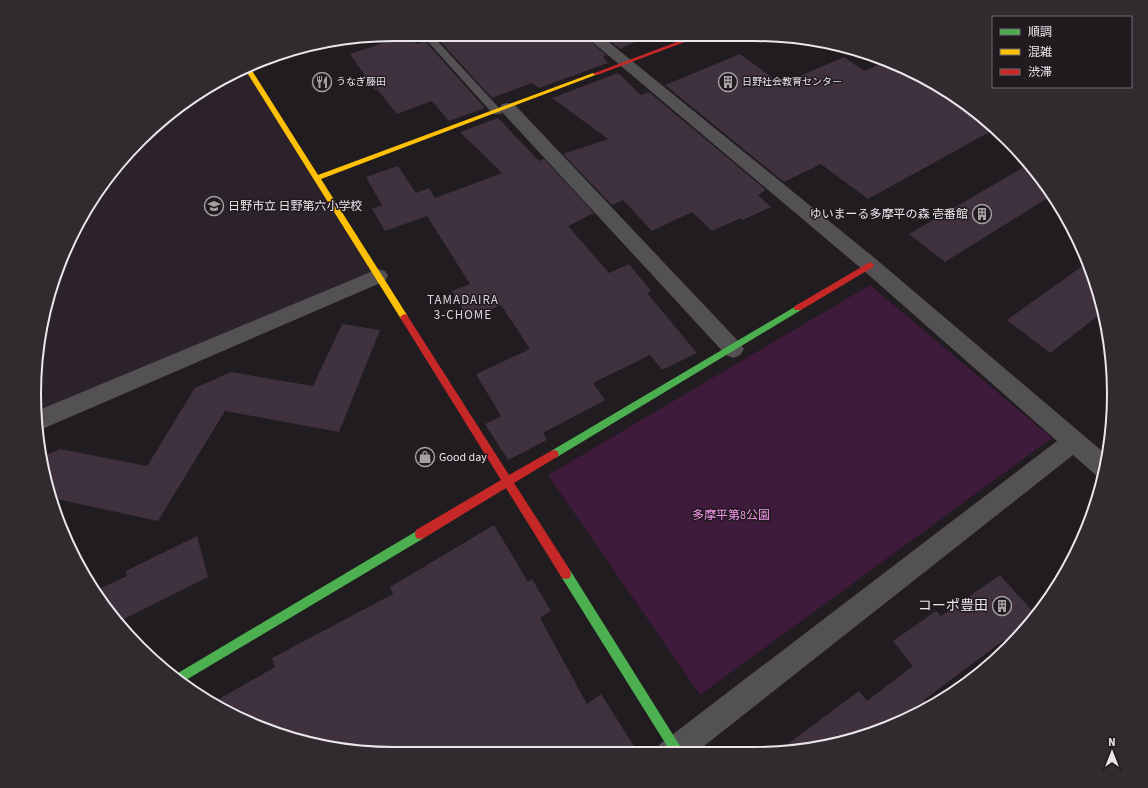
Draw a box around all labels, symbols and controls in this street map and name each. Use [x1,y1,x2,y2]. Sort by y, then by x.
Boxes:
legend [992,16,1132,88]
text: 順調 [1028,24,1052,41]
text: 混雑 [1028,44,1052,61]
text: 渋滞 [1028,64,1052,81]
restaurant icon: うなぎ藤田 [311,71,333,93]
building icon: 日野社会教育センター [717,71,739,93]
place label: うなぎ藤田 [336,75,386,89]
place label: 日野社会教育センター [742,75,842,89]
school or university icon: 日野市立 日野第六小学校 [203,195,225,217]
place label: 日野市立 日野第六小学校 [228,198,362,215]
building icon: ゆいまーる多摩平の森 壱番館 [971,203,993,225]
place label: ゆいまーる多摩平の森 壱番館 [810,206,968,223]
district label: TAMADAIRA 3-CHOME [427,291,499,324]
shop icon: Good day [414,446,436,468]
place label: Good day [439,449,487,466]
park label: 多摩平第8公園 [692,507,770,524]
building icon: コーポ豊田 [991,595,1013,617]
place label: コーポ豊田 [918,596,988,616]
north arrow [1092,732,1132,772]
text: N [1108,735,1116,750]

